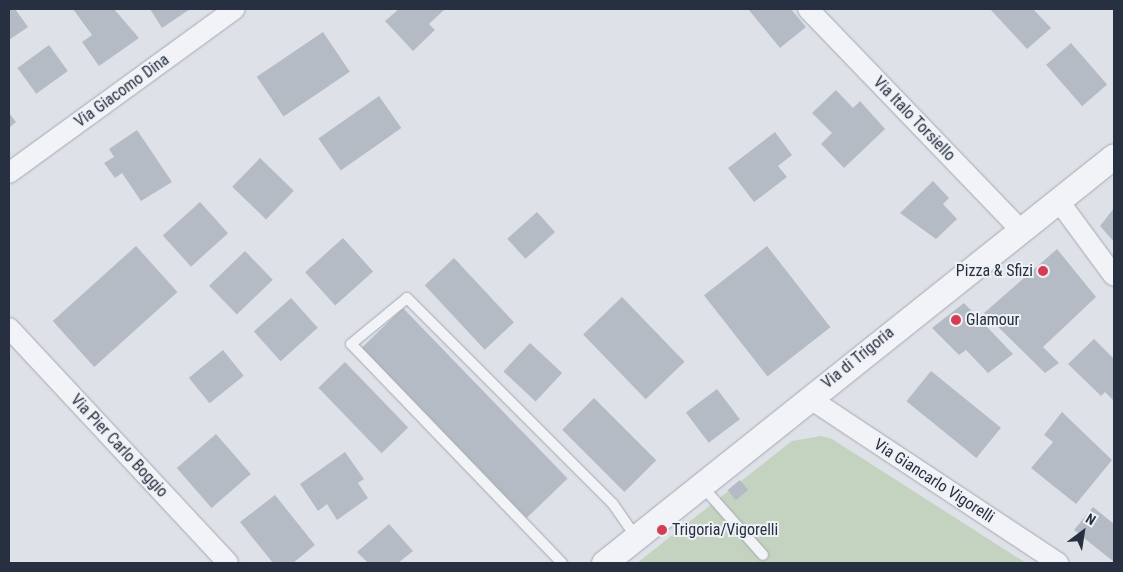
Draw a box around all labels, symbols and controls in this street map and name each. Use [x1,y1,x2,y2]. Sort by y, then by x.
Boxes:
street label: Via Giacomo Dina [71,50,173,132]
street label: Via Italo Torsiello [869,73,959,165]
place label: Pizza & Sfizi [956,261,1033,281]
marker: Pizza & Sfizi [1037,265,1049,277]
place label: Glamour [966,310,1019,330]
marker: Glamour [950,314,962,326]
street label: Via di Trigoria [818,323,898,393]
street label: Via Pier Carlo Boggio [66,391,172,501]
street label: Via Giancarlo Vigorelli [870,435,998,527]
north arrow [1058,507,1108,557]
text: N [1083,510,1099,528]
place label: Trigoria/Vigorelli [672,520,778,540]
marker: Trigoria/Vigorelli [656,524,668,536]

